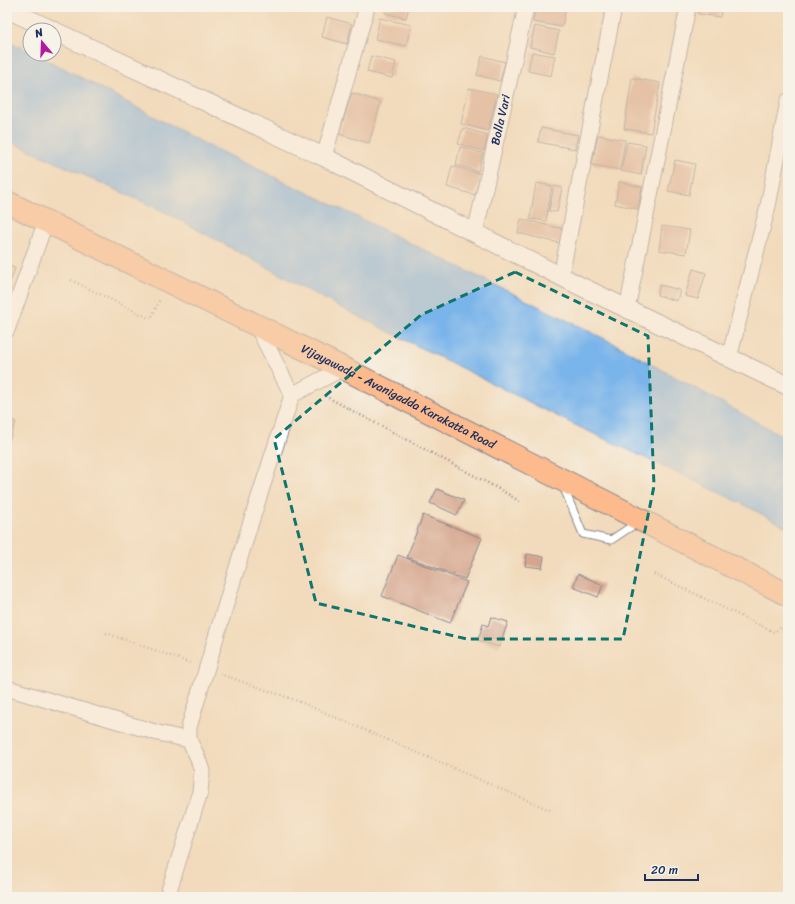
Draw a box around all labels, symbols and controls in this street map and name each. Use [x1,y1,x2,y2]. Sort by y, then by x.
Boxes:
north arrow [22,22,62,62]
text: N [31,23,46,44]
street label: Bolla Vari [484,92,517,147]
street label: Vijayawada - Avanigadda Karakatta Road [297,338,501,456]
scale bar [645,856,698,882]
text: 20 m [651,859,678,881]

